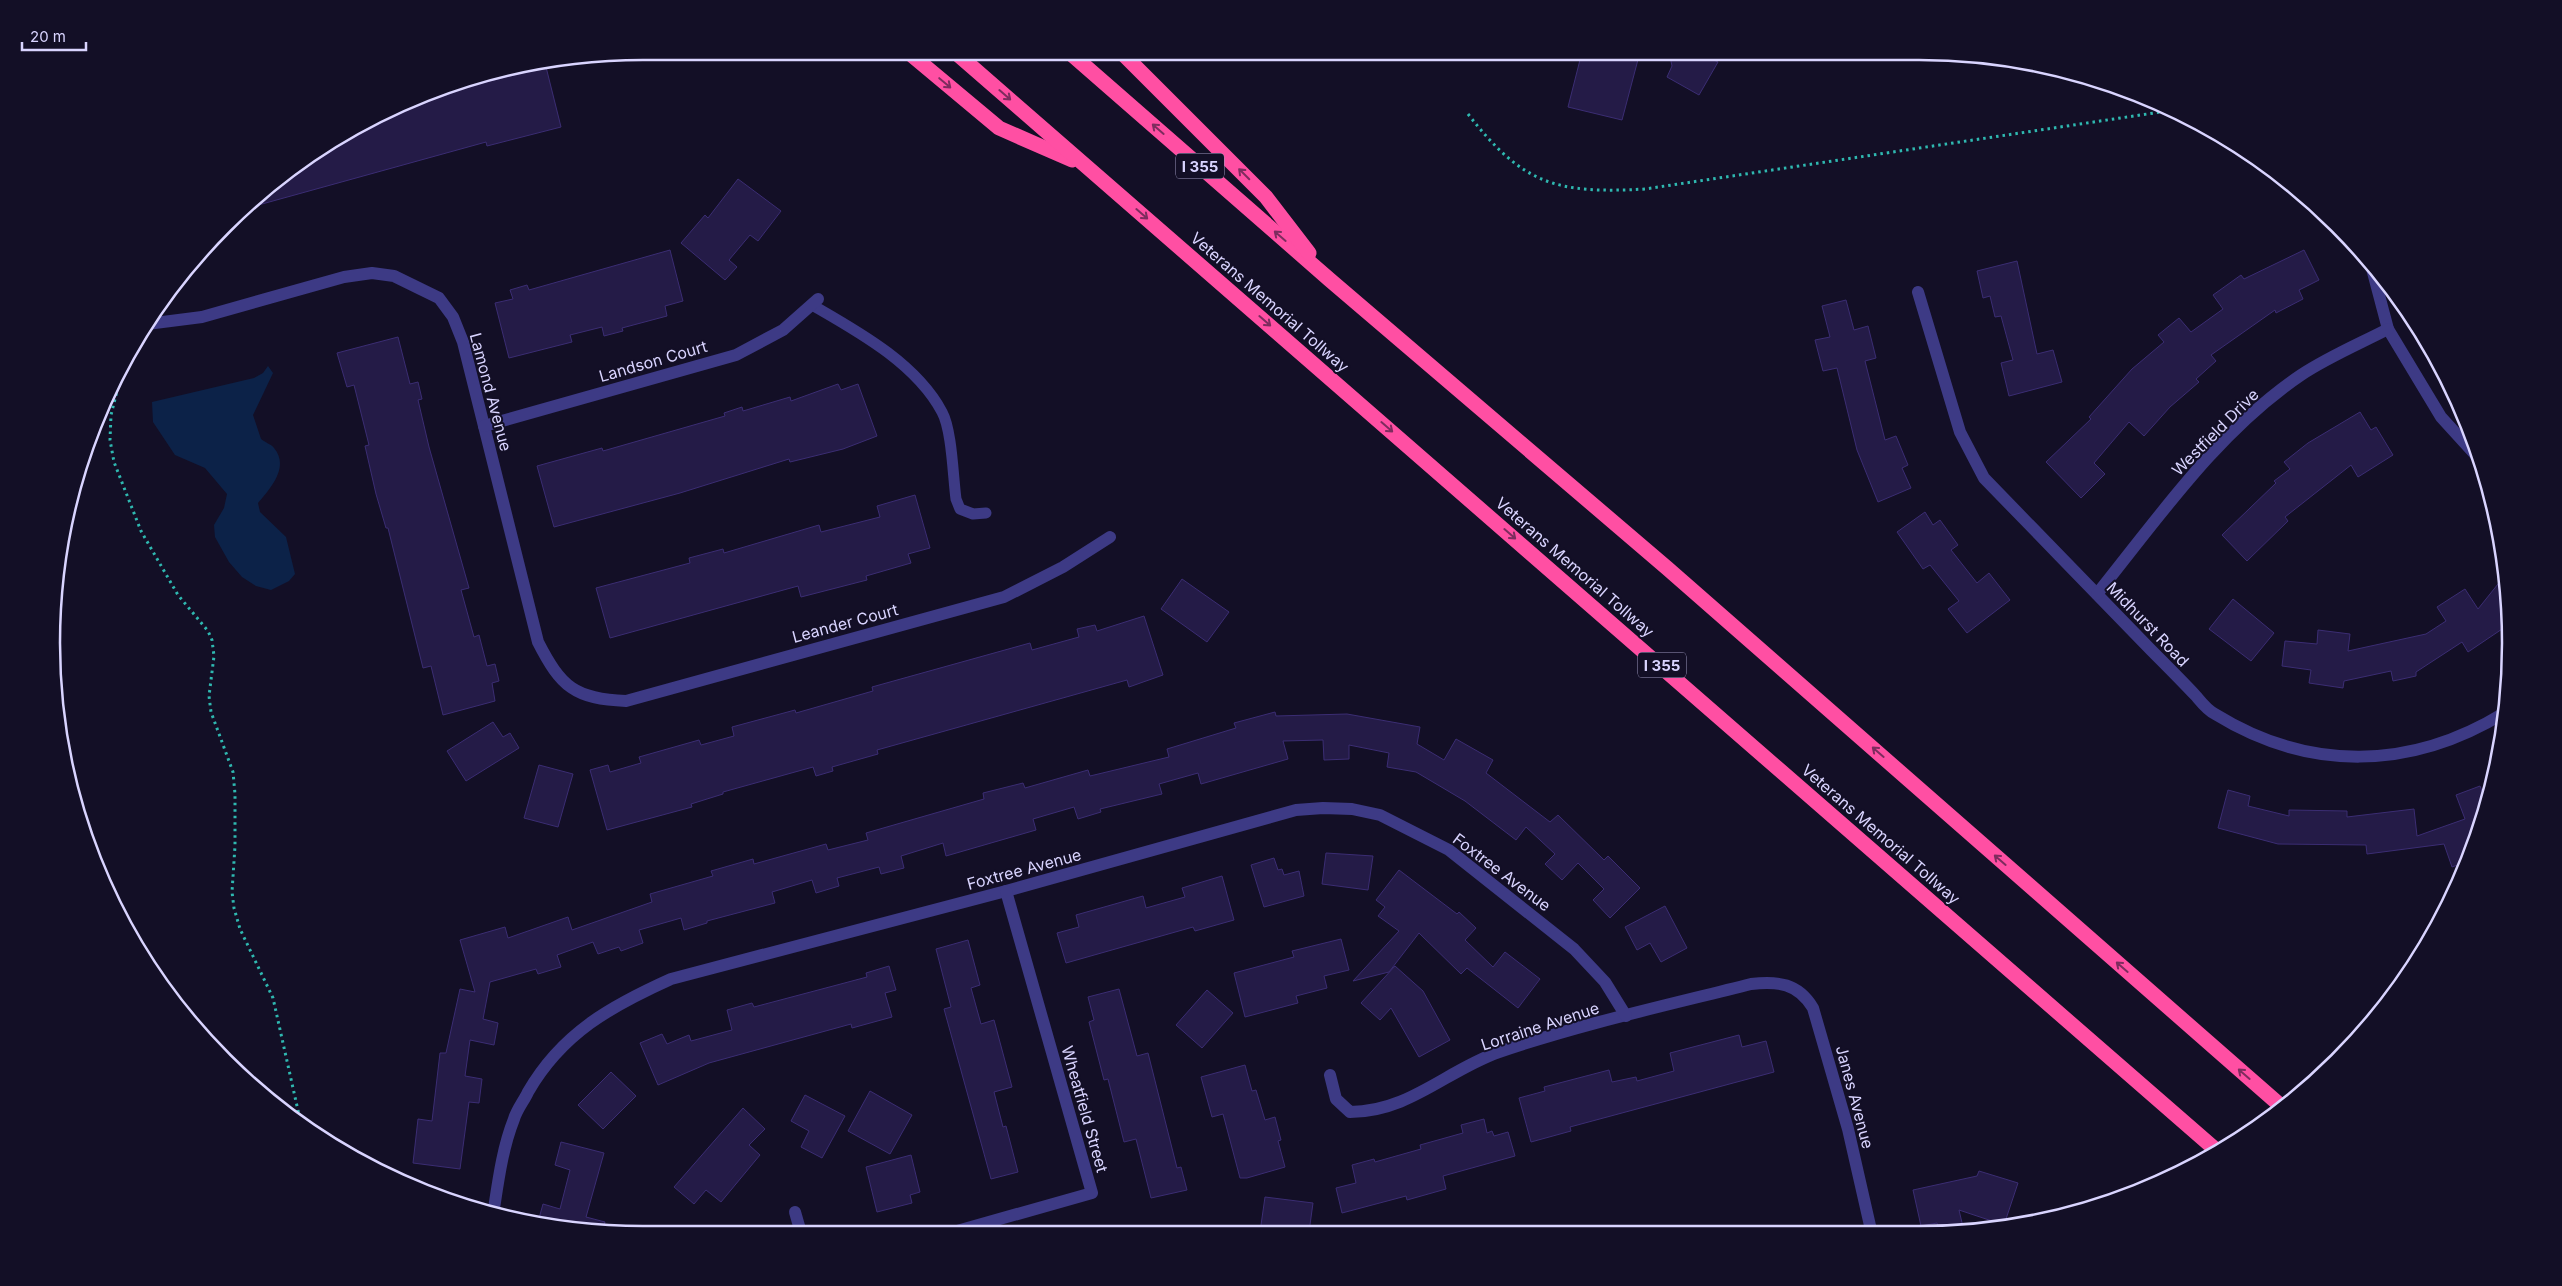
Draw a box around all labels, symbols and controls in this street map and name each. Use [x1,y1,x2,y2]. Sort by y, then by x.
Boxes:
scale bar [22,20,86,52]
text: 20 m [30,27,66,46]
one-way arrow [938,77,951,88]
one-way arrow [998,89,1011,100]
one-way arrow [1152,124,1165,135]
road number: I 355 [1176,154,1224,178]
one-way arrow [1239,169,1251,181]
one-way arrow [1136,208,1149,220]
street label: Veterans Memorial Tollway [1187,228,1353,376]
one-way arrow [1274,231,1287,242]
one-way arrow [1258,315,1271,327]
street label: Lamond Avenue [466,331,516,453]
street label: Landson Court [597,336,709,386]
street label: Westfield Drive [2167,384,2263,480]
one-way arrow [1381,422,1394,433]
street label: Veterans Memorial Tollway [1492,493,1658,641]
one-way arrow [1504,528,1517,539]
street label: Midhurst Road [2103,578,2193,670]
street label: Leander Court [790,599,900,647]
road number: I 355 [1638,652,1686,678]
one-way arrow [1871,747,1884,758]
street label: Veterans Memorial Tollway [1798,760,1964,908]
street label: Foxtree Avenue [1449,829,1555,915]
street label: Foxtree Avenue [965,844,1083,894]
one-way arrow [1993,854,2006,865]
one-way arrow [2115,961,2128,973]
street label: Lorraine Avenue [1478,997,1602,1055]
street label: Wheatfield Street [1057,1043,1113,1175]
street label: Janes Avenue [1832,1043,1878,1151]
one-way arrow [2237,1068,2250,1080]

